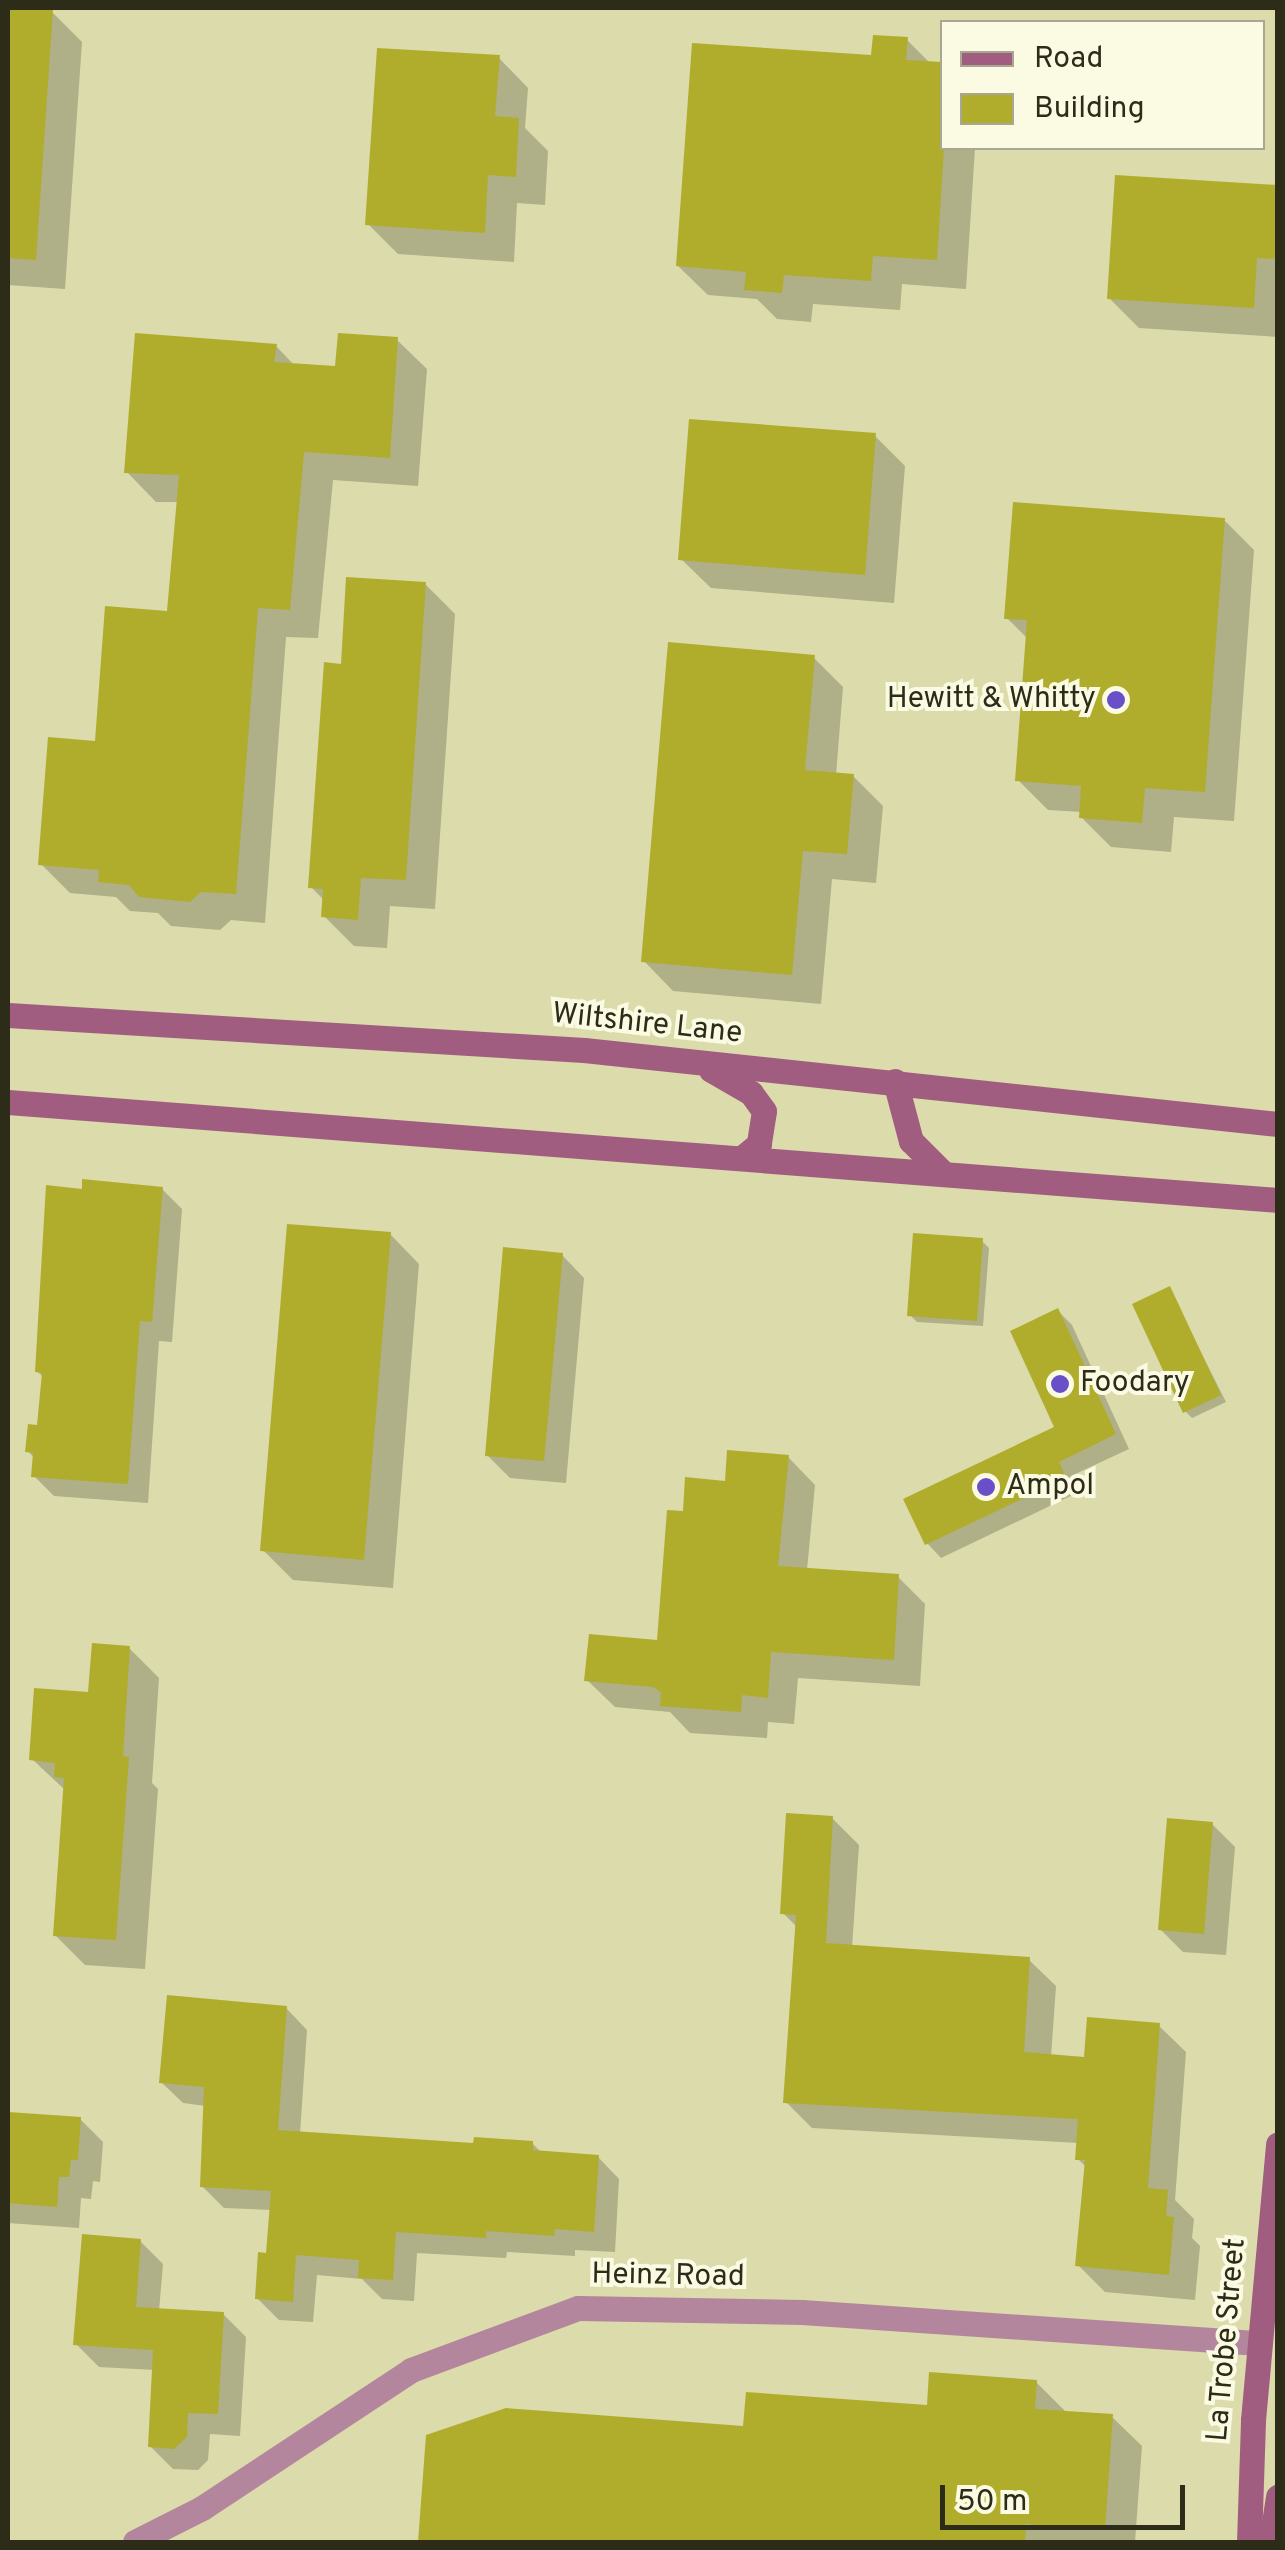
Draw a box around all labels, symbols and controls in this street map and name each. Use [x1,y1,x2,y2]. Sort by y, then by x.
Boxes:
legend [940,20,1265,150]
text: Road [1034,41,1103,78]
text: Building [1034,91,1145,128]
place label: Hewitt & Whitty [886,682,1096,718]
marker: Hewitt & Whitty [1105,689,1127,711]
street label: Wiltshire Lane [550,997,744,1053]
place label: Foodary [1080,1366,1190,1402]
marker: Foodary [1049,1373,1071,1395]
place label: Ampol [1006,1469,1094,1505]
marker: Ampol [975,1476,997,1498]
street label: La Trobe Street [1201,2236,1255,2444]
street label: Heinz Road [591,2258,745,2296]
scale bar [945,2465,1190,2527]
text: 50 m [957,2484,1027,2521]

